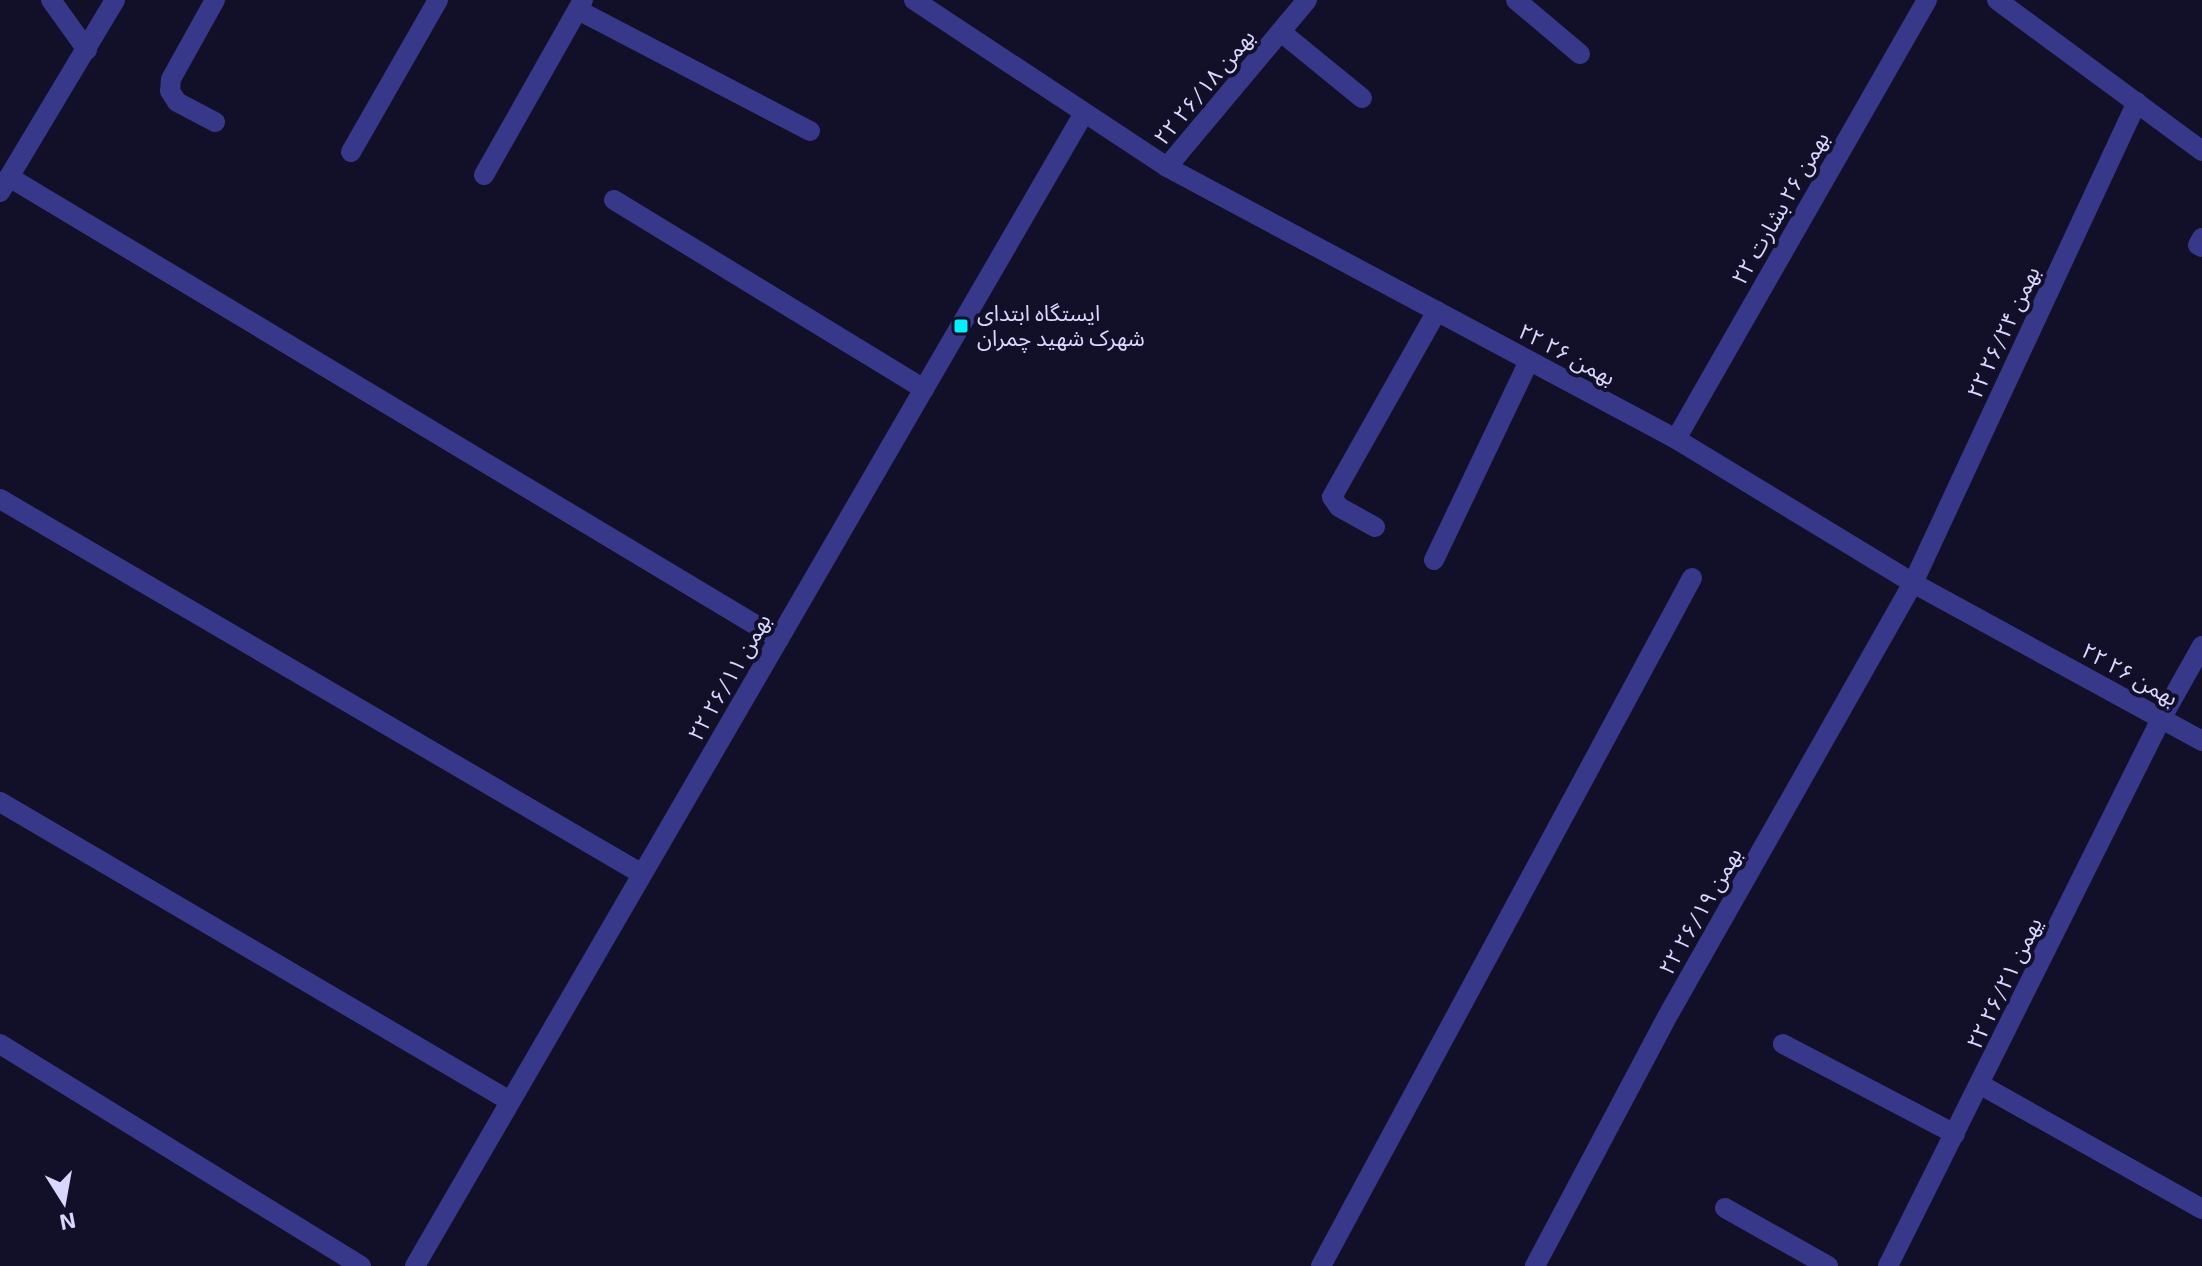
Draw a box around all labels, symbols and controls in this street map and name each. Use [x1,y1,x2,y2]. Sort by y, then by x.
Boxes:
street label: ۲۲ بهمن ۲۶/۱۸ [1147,23,1260,150]
street label: بهمن ۲۶ بشارت ۲۲ [1725,127,1835,289]
street label: ۲۲ بهمن ۲۶/۲۴ [1960,261,2045,402]
place label: ایستگاه ابتدای شهرک شهید چمران [977,299,1145,353]
marker: ایستگاه ابتدای شهرک شهید چمران [952,317,970,335]
street label: ۲۲ بهمن ۲۶ [1514,317,1620,390]
street label: ۲۲ بهمن ۲۶/۱۱ [681,608,776,745]
street label: ۲۲ بهمن ۲۶ [2077,636,2183,711]
street label: ۲۲ بهمن ۲۶/۱۹ [1652,842,1747,979]
street label: ۲۲ یهمن ۲۶/۲۱ [1960,913,2047,1053]
north arrow [24,1162,104,1242]
text: N [58,1208,78,1237]

